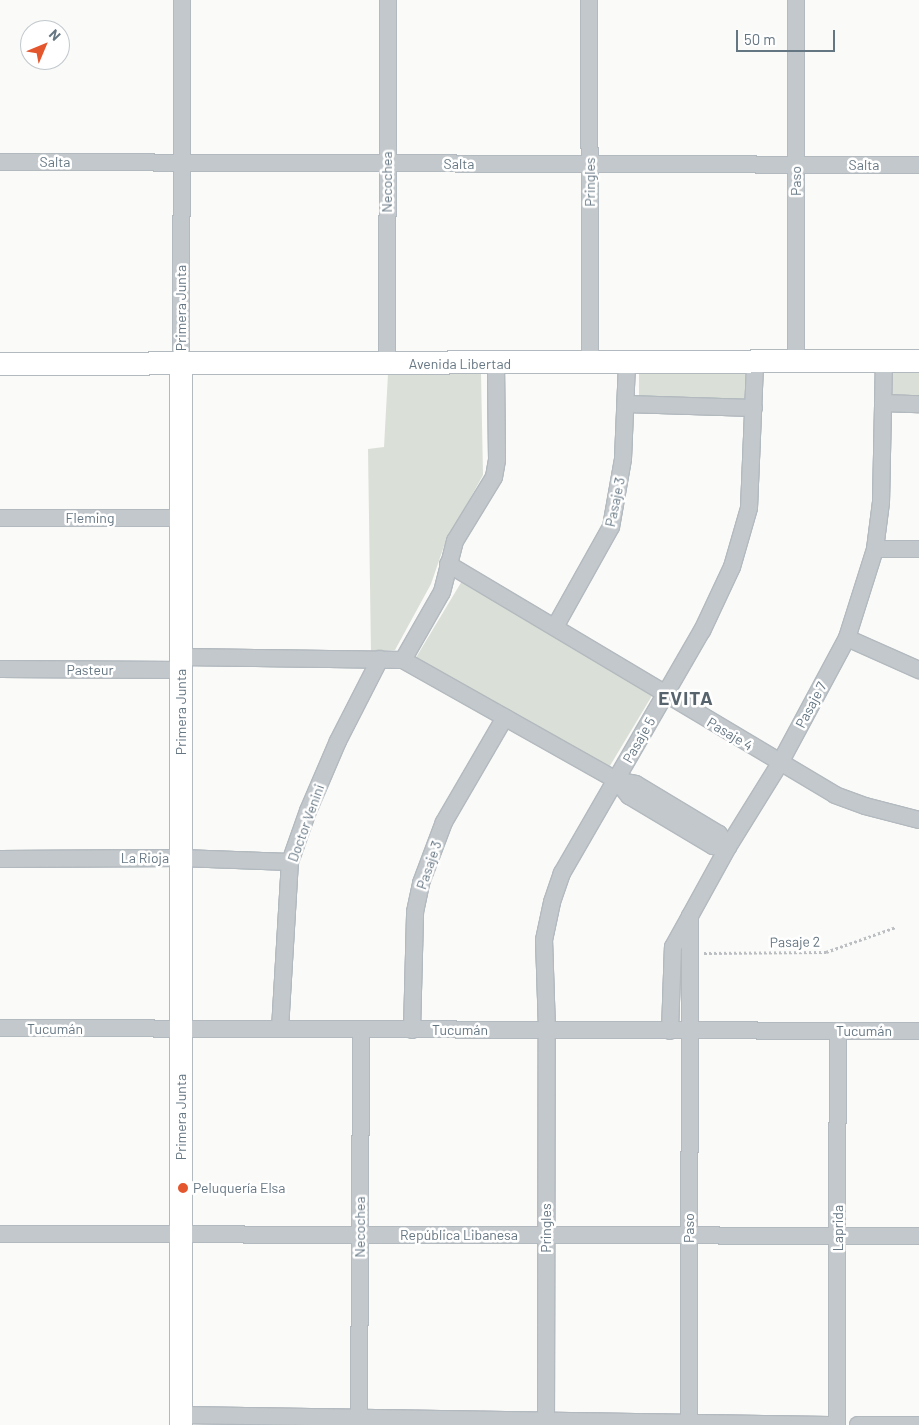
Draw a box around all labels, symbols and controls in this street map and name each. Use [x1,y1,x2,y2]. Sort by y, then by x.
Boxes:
north arrow [20,20,70,70]
scale bar [739,20,838,52]
text: N [46,25,65,44]
text: 50 m [744,30,776,48]
street label: Necochea [379,151,395,213]
street label: Salta [40,154,70,170]
street label: Salta [444,156,474,172]
street label: Pringles [582,157,598,207]
street label: Salta [849,157,879,173]
street label: Paso [788,166,804,196]
street label: Primera Junta [173,265,189,351]
street label: Avenida Libertad [409,356,511,372]
street label: Pasaje 3 [602,476,628,528]
street label: Fleming [66,510,114,526]
street label: Pasteur [66,662,114,678]
street label: Primera Junta [173,669,189,755]
street label: Pasaje 7 [792,679,830,731]
district label: EVITA [658,687,714,709]
street label: Pasaje 5 [619,714,659,766]
street label: Pasaje 4 [704,714,756,754]
street label: Doctor Venini [284,782,328,864]
street label: Pasaje 3 [413,839,445,891]
street label: La Rioja [121,850,169,866]
street label: Pasaje 2 [770,933,820,951]
street label: Tucumán [27,1021,83,1037]
street label: Tucumán [432,1022,488,1038]
street label: Tucumán [836,1023,892,1039]
street label: Primera Junta [173,1074,189,1160]
place label: Peluquería Elsa [193,1180,286,1196]
marker: Peluquería Elsa [177,1182,189,1194]
street label: Necochea [352,1196,368,1258]
street label: Pringles [538,1203,554,1253]
street label: Laprida [830,1205,846,1251]
street label: Paso [681,1213,697,1243]
street label: República Libanesa [400,1227,518,1243]

